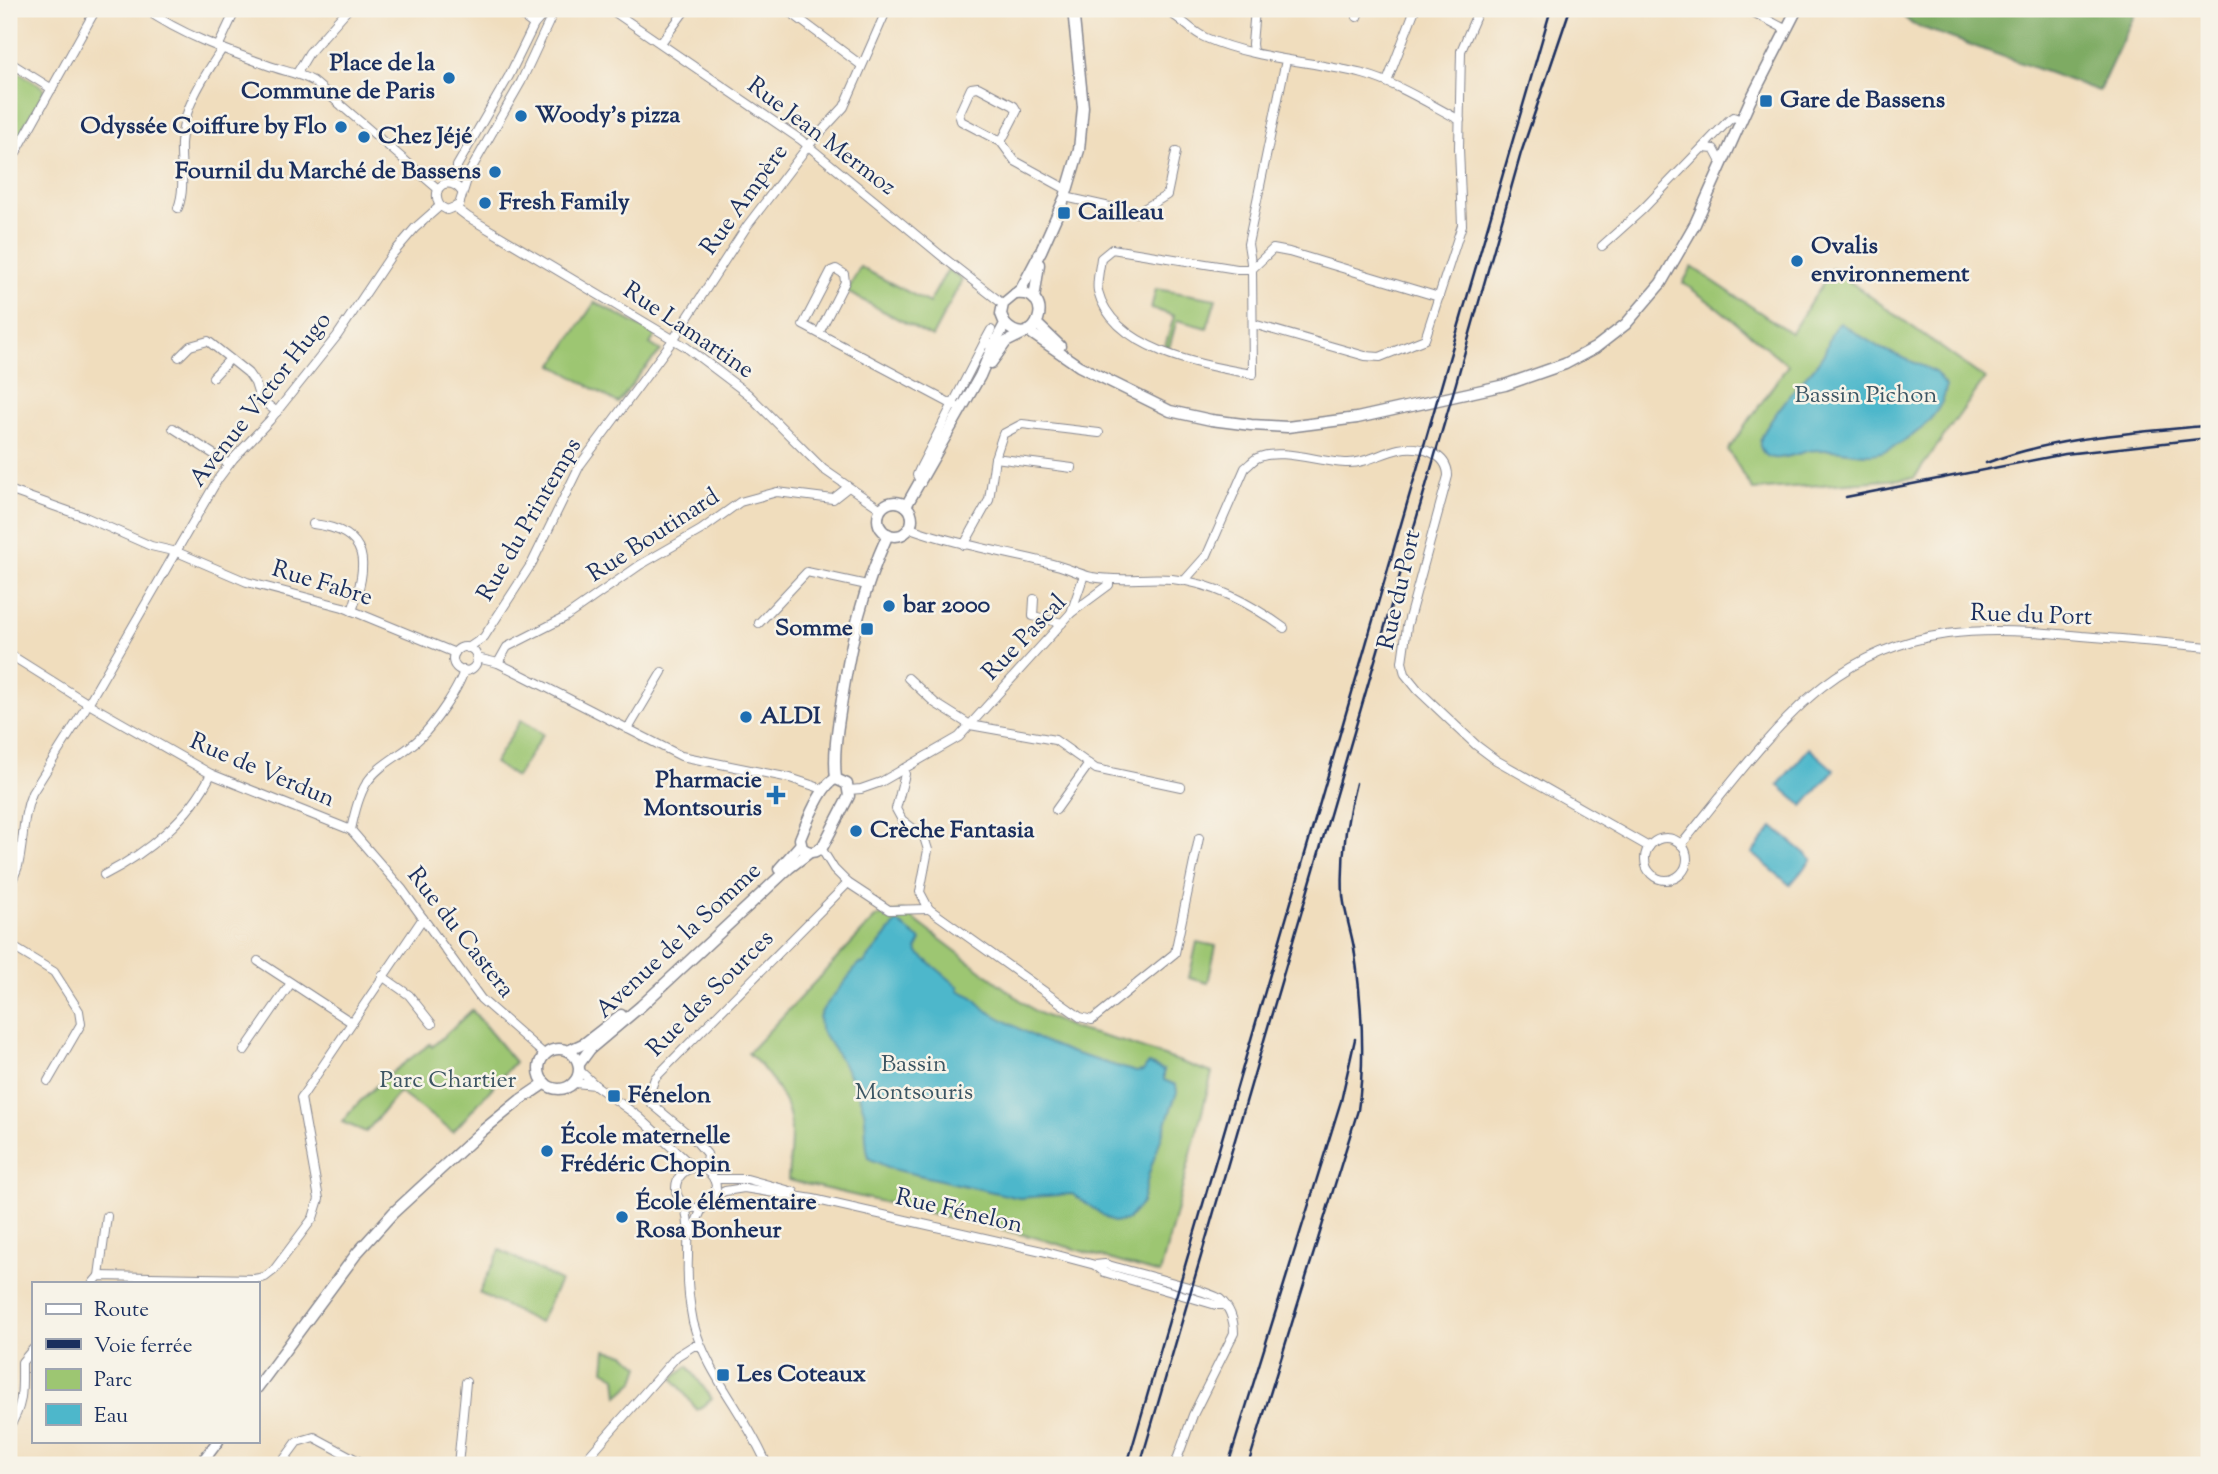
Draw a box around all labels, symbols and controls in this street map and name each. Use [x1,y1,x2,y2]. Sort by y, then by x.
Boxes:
place label: Place de la Commune de Paris [241,47,436,109]
marker: Place de la Commune de Paris [441,70,457,86]
street label: Rue Jean Mermoz [739,70,903,204]
place label: Gare de Bassens [1780,84,1945,118]
marker: Gare de Bassens [1758,93,1774,109]
place label: Woody's pizza [535,99,681,133]
marker: Woody's pizza [513,108,529,124]
place label: Odyssée Coiffure by Flo [80,110,327,144]
marker: Odyssée Coiffure by Flo [333,119,349,135]
place label: Chez Jéjé [378,120,472,154]
marker: Chez Jéjé [356,129,372,145]
street label: Rue Ampère [693,137,797,263]
place label: Fournil du Marché de Bassens [175,155,481,189]
marker: Fournil du Marché de Bassens [487,164,503,180]
place label: Fresh Family [499,186,630,220]
marker: Fresh Family [477,195,493,211]
place label: Cailleau [1078,196,1164,230]
marker: Cailleau [1056,205,1072,221]
place label: Ovalis environnement [1811,230,1970,292]
marker: Ovalis environnement [1789,253,1805,269]
street label: Rue Lamartine [616,274,760,388]
street label: Avenue Victor Hugo [182,305,340,495]
park label: Bassin Pichon [1795,379,1937,413]
street label: Rue du Printemps [469,432,591,608]
street label: Rue Boutinard [581,480,727,591]
street label: Rue du Port [1370,527,1430,653]
street label: Rue Fabre [267,553,377,615]
street label: Rue Pascal [975,587,1075,689]
place label: bar 2000 [902,589,991,623]
street label: Rue du Port [1970,597,2092,635]
marker: bar 2000 [881,598,897,614]
place label: Somme [775,612,853,646]
marker: Somme [859,621,875,637]
place label: ALDI [760,700,821,734]
marker: ALDI [738,709,754,725]
street label: Rue de Verdun [184,725,340,817]
place label: Pharmacie Montsouris [643,764,762,826]
marker: Pharmacie Montsouris [768,787,784,803]
place label: Crèche Fantasia [870,814,1036,848]
marker: Crèche Fantasia [848,823,864,839]
street label: Avenue de la Somme [588,855,770,1027]
street label: Rue du Castera [398,860,522,1006]
street label: Rue des Sources [640,923,782,1065]
park label: Bassin Montsouris [855,1048,973,1110]
park label: Parc Chartier [379,1064,517,1098]
place label: Fénelon [628,1079,712,1113]
marker: Fénelon [606,1088,622,1104]
place label: École maternelle Frédéric Chopin [561,1120,732,1182]
marker: École maternelle Frédéric Chopin [539,1143,555,1159]
street label: Rue Fénelon [892,1181,1026,1243]
place label: École élémentaire Rosa Bonheur [636,1186,817,1248]
marker: École élémentaire Rosa Bonheur [614,1209,630,1225]
legend [32,1282,259,1442]
text: Route [94,1296,149,1326]
text: Voie ferrée [94,1332,192,1362]
place label: Les Coteaux [737,1358,866,1392]
text: Parc [94,1366,132,1396]
marker: Les Coteaux [715,1367,731,1383]
text: Eau [94,1402,128,1432]

